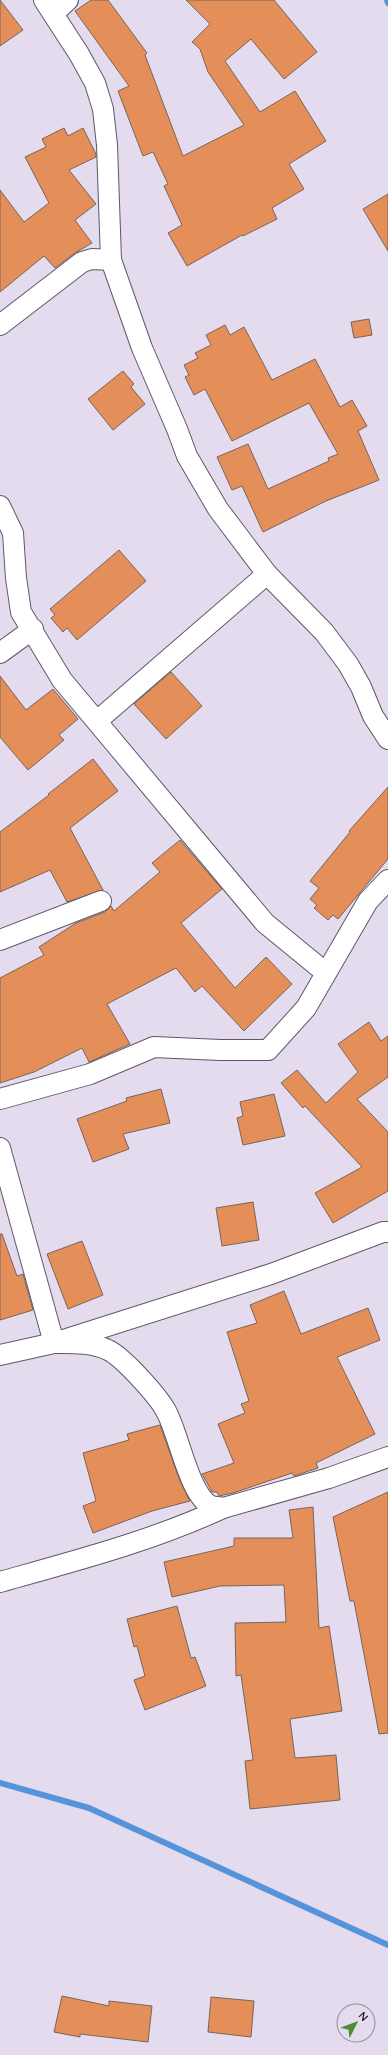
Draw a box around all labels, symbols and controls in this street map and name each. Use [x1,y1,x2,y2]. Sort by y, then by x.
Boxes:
north arrow [336,2003,376,2043]
text: N [356,2009,371,2024]

